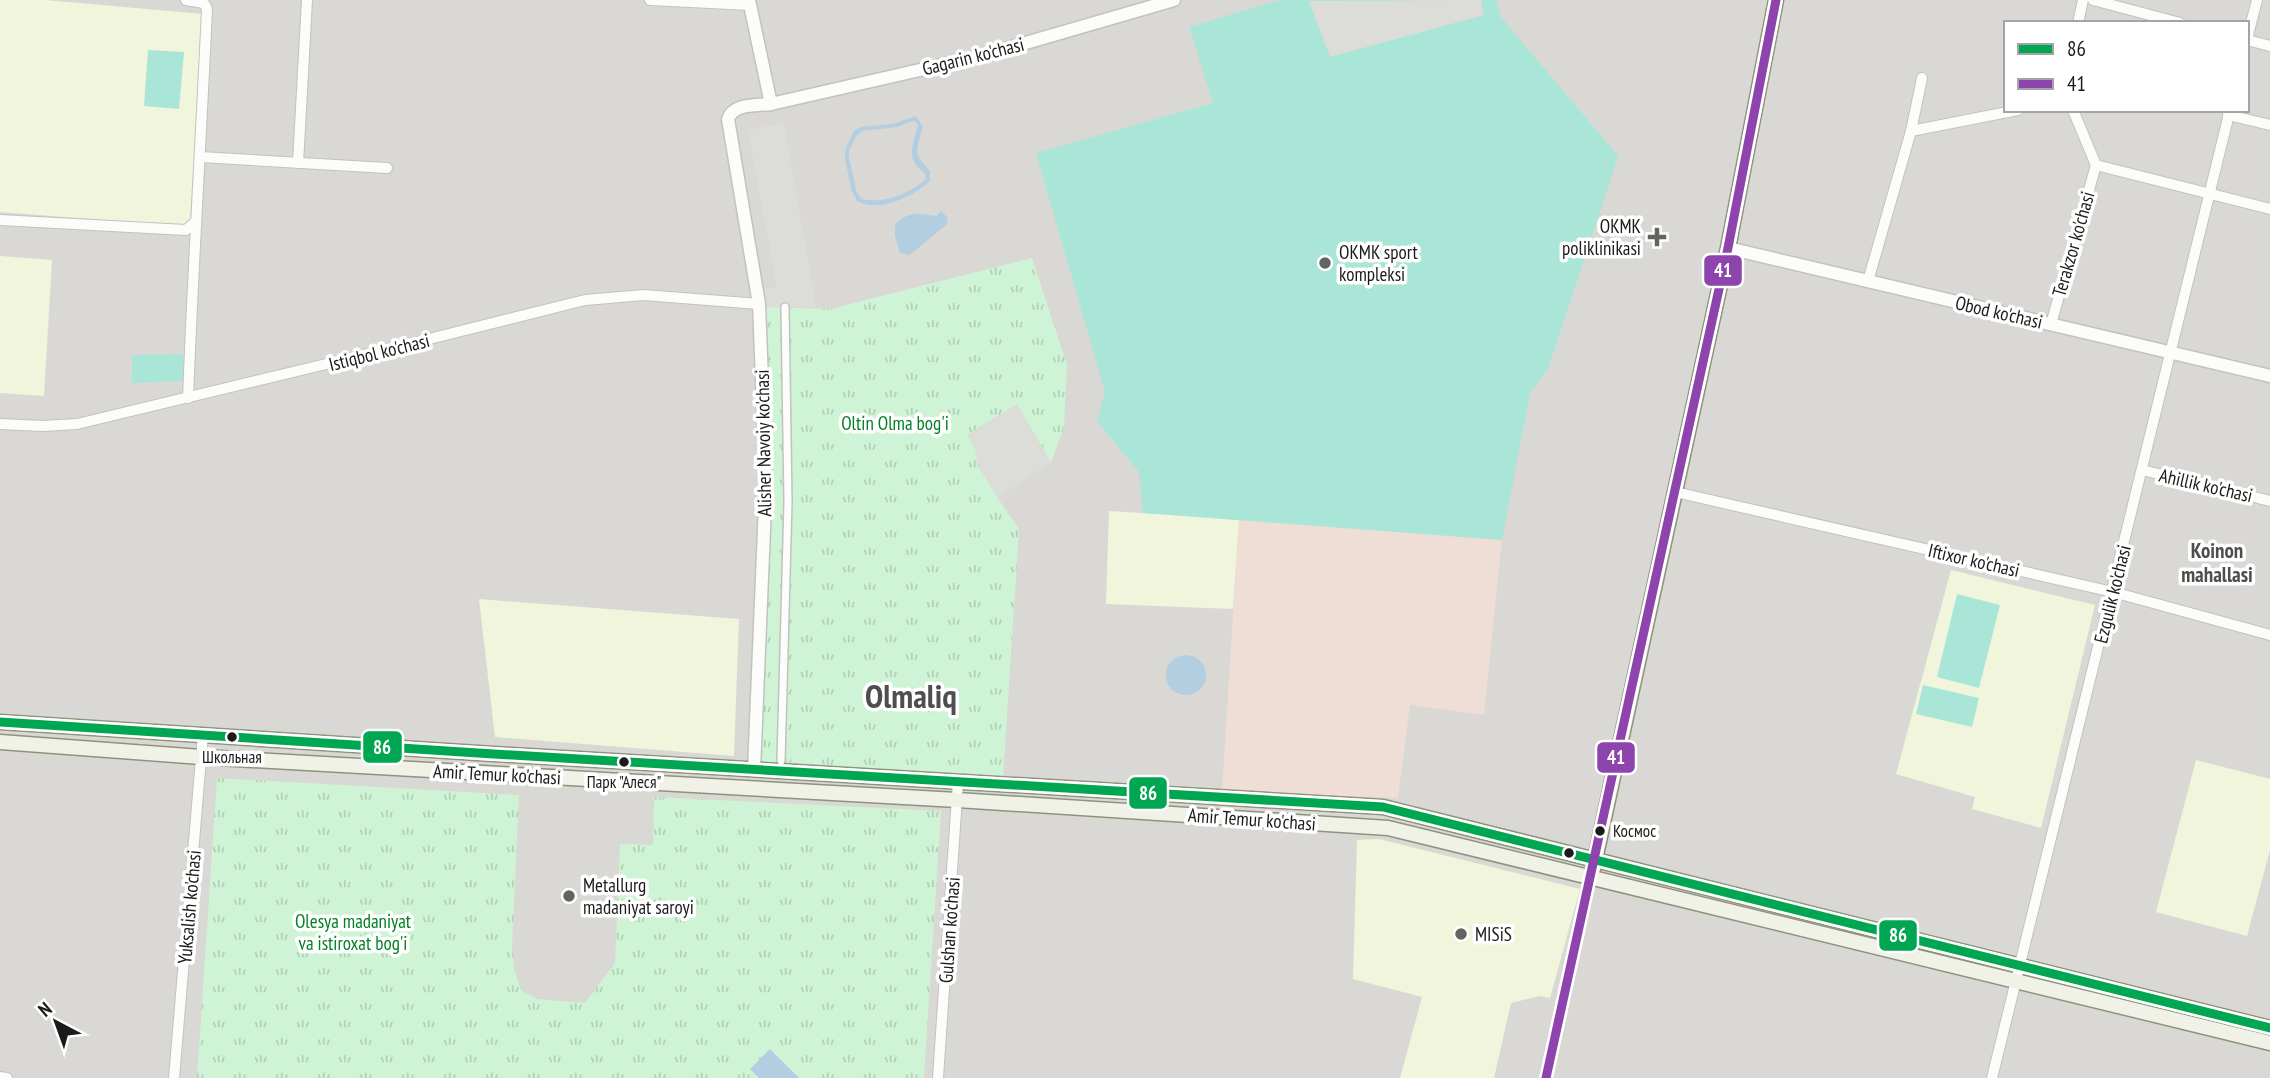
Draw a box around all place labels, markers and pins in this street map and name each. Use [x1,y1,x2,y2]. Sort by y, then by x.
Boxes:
place label: OKMK poliklinikasi [1562,214,1641,260]
marker: OKMK poliklinikasi [1647,227,1667,247]
place label: OKMK sport kompleksi [1339,240,1418,286]
marker: OKMK sport kompleksi [1317,255,1333,271]
marker: Школьная [225,730,239,744]
place label: Школьная [202,746,262,768]
marker: Парк "Алеся" [617,755,631,769]
place label: Парк "Алеся" [587,771,662,793]
place label: Космос [1613,820,1656,842]
marker: Космос [1593,824,1607,838]
unlabelled marker [1562,846,1576,860]
place label: Metallurg madaniyat saroyi [583,873,694,919]
marker: Metallurg madaniyat saroyi [561,888,577,904]
place label: MISiS [1475,922,1512,946]
marker: MISiS [1453,926,1469,942]

